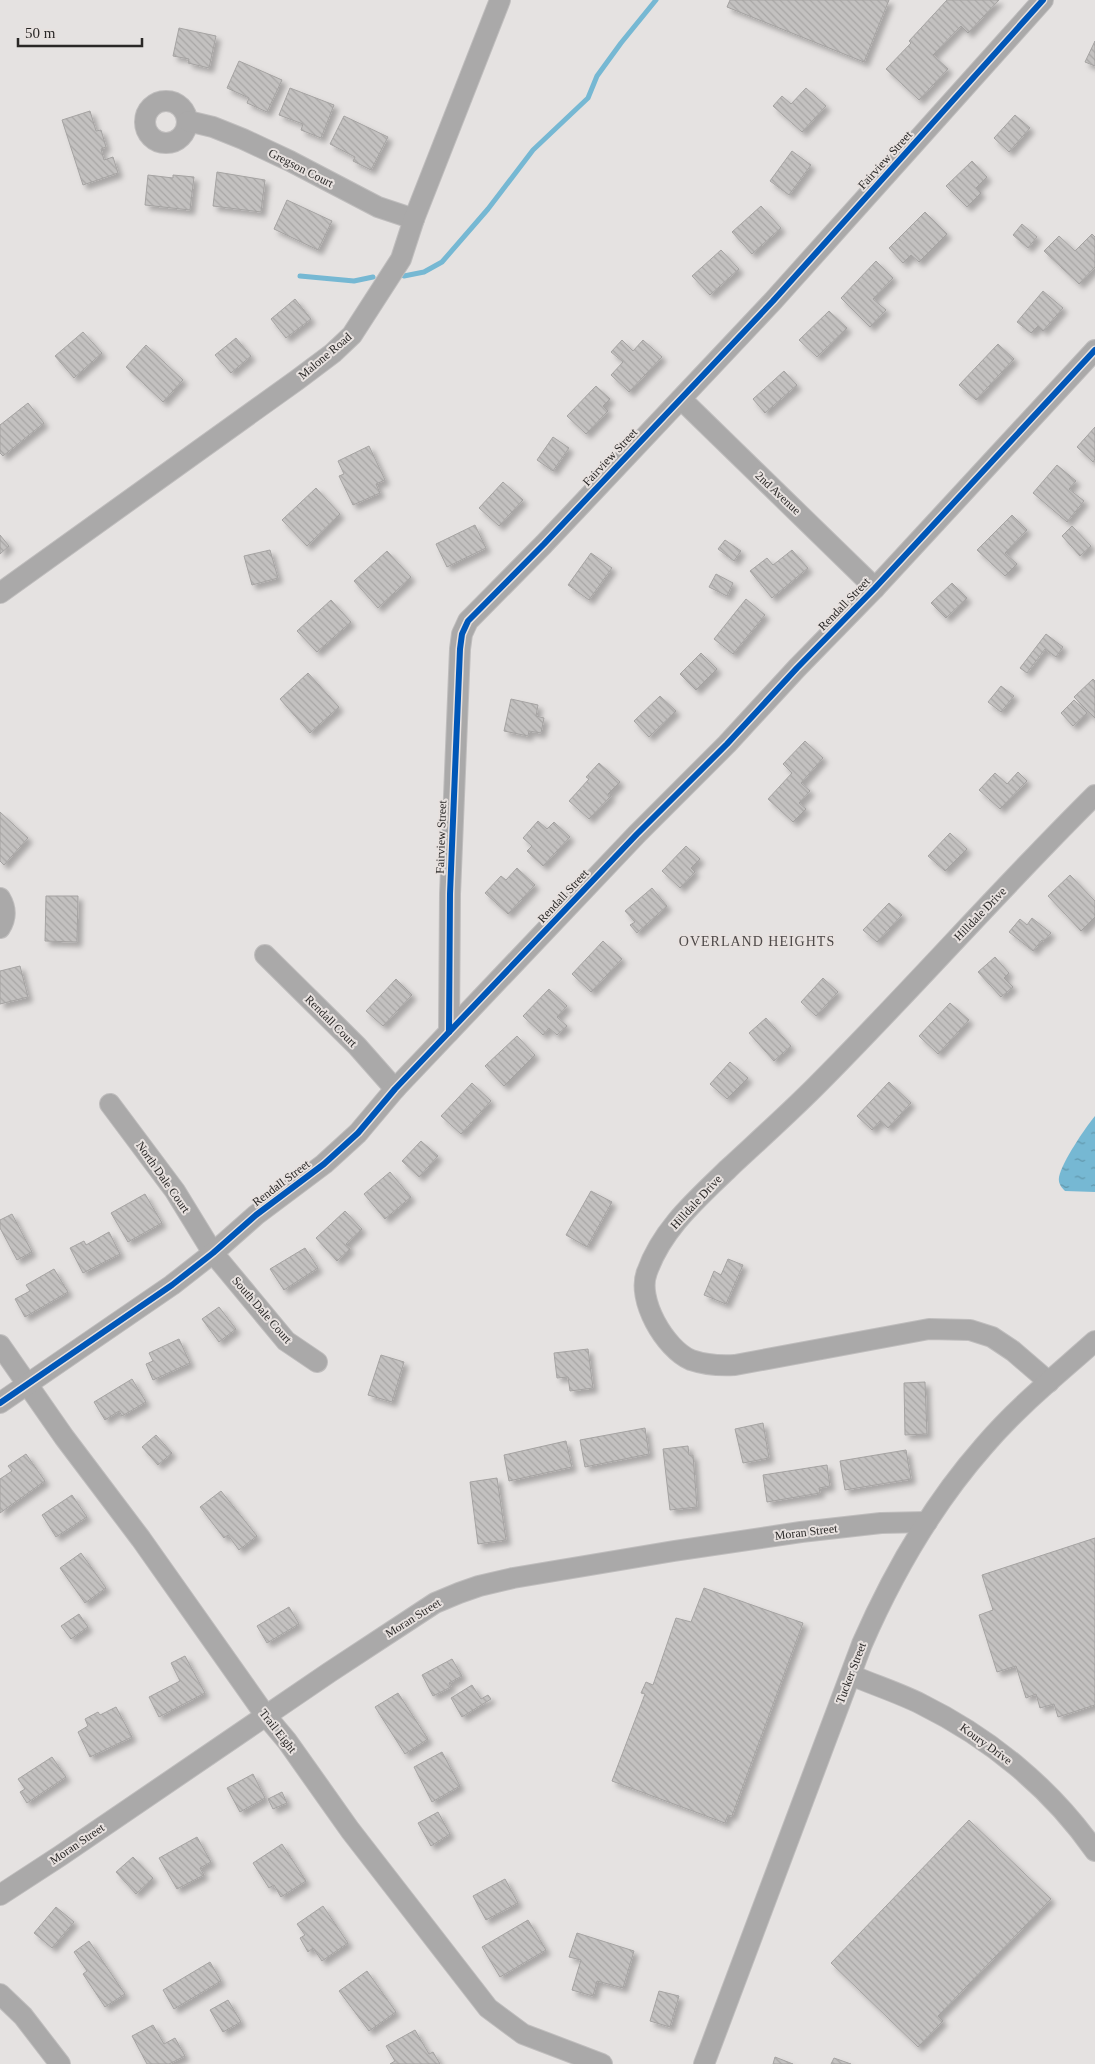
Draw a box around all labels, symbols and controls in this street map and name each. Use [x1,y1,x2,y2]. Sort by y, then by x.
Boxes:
scale bar [18,15,141,47]
text: 50 m [25,25,56,41]
street label: Fairview Street [855,127,915,192]
street label: Gregson Court [266,146,336,191]
street label: Malone Road [296,330,354,382]
street label: Fairview Street [580,425,641,489]
street label: 2nd Avenue [752,469,804,517]
street label: Rendall Street [815,574,873,633]
street label: Fairview Street [433,799,449,874]
street label: Rendall Street [535,866,592,926]
street label: Hilldale Drive [951,884,1009,944]
district label: OVERLAND HEIGHTS [679,934,835,949]
street label: Rendall Court [302,992,360,1050]
street label: North Dale Court [133,1139,193,1216]
street label: Rendall Street [250,1156,313,1209]
street label: Hilldale Drive [667,1172,725,1232]
street label: South Dale Court [229,1274,295,1347]
street label: Moran Street [774,1521,839,1543]
street label: Moran Street [383,1595,444,1641]
street label: Tucker Street [833,1640,869,1706]
street label: Trail Eight [257,1706,300,1756]
street label: Koury Drive [957,1720,1015,1768]
street label: Moran Street [47,1820,108,1867]

